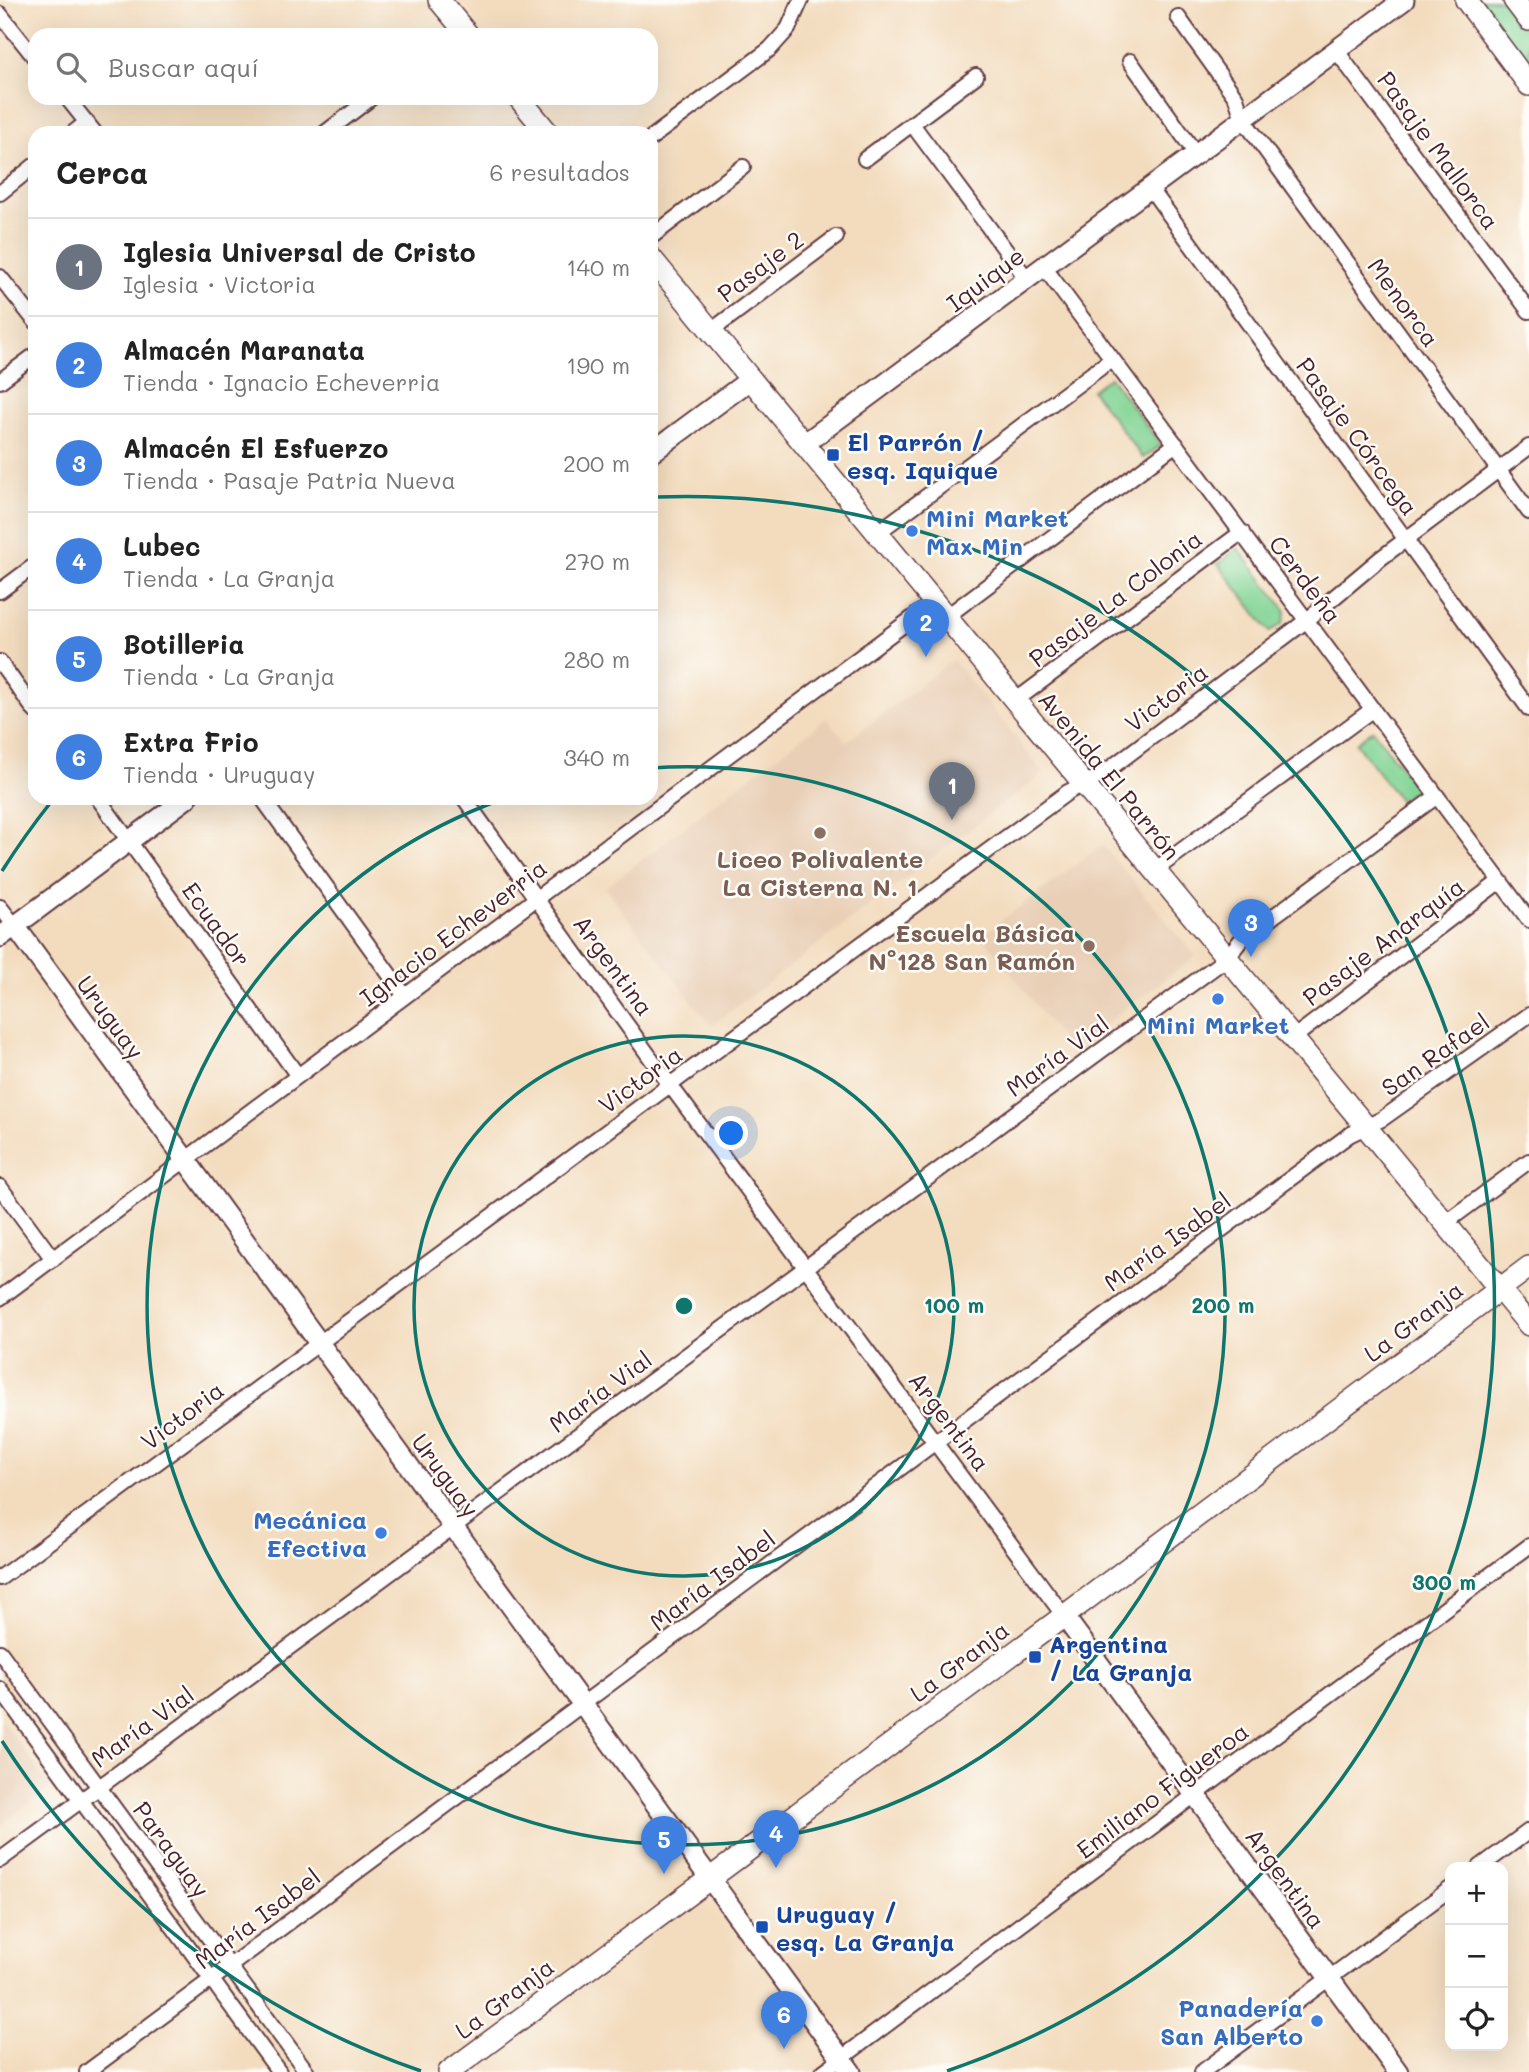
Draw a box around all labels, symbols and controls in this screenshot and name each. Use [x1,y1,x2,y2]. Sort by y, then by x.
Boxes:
search box [28,28,658,105]
icon: search [52,48,90,86]
text: Buscar aquí [108,50,259,84]
street label: Pasaje Mallorca [1371,65,1507,235]
text: Cerca [56,152,148,192]
text: 6 resultados [490,157,630,187]
street label: Pasaje 2 [711,223,809,309]
text: Iglesia Universal de Cristo [123,235,475,269]
street label: Iquique [940,240,1030,318]
street label: Menorca [1361,251,1447,353]
text: 1 [74,252,84,282]
text: 140 m [566,252,630,282]
text: Iglesia · Victoria [123,269,316,299]
text: Almacén Maranata [123,333,365,367]
text: 2 [73,350,85,380]
text: 190 m [566,350,630,380]
street label: Pasaje Córcega [1290,351,1426,521]
text: Tienda · Ignacio Echeverria [123,367,440,397]
place label: El Parrón / esq. Iquique [847,426,998,485]
text: Almacén El Esfuerzo [123,431,388,465]
marker: El Parrón / esq. Iquique [825,447,841,463]
text: 3 [72,448,86,478]
text: 200 m [563,448,630,478]
text: Tienda · Pasaje Patria Nueva [123,465,456,495]
place label: Mini Market Max Min [926,502,1069,561]
marker: Mini Market Max Min [904,523,920,539]
street label: Pasaje La Colonia [1022,523,1208,673]
text: Lubec [123,529,201,563]
street label: Cerdeña [1263,529,1349,629]
text: 4 [72,546,86,576]
text: 270 m [565,546,630,576]
text: Tienda · La Granja [123,563,335,593]
pin: 2 [903,599,949,657]
text: Botilleria [123,627,244,661]
text: 5 [72,644,86,674]
text: 280 m [563,644,630,674]
street label: Victoria [1118,656,1214,738]
text: Tienda · La Granja [123,661,335,691]
street label: Avenida El Parrón [1032,684,1188,866]
text: Extra Frio [123,725,259,759]
text: 6 [72,742,86,772]
text: 340 m [563,742,630,772]
text: Tienda · Uruguay [123,759,315,789]
pin: 1 [929,762,975,820]
marker: Liceo Polivalente La Cisterna N. 1 [812,825,828,841]
place label: Liceo Polivalente La Cisterna N. 1 [717,843,923,902]
street label: Ignacio Echeverria [353,852,553,1012]
street label: Pasaje Anarquía [1296,870,1470,1012]
street label: Ecuador [176,875,258,973]
pin: 3 [1228,899,1274,957]
street label: Argentina [567,909,661,1021]
place label: Escuela Básica N°128 San Ramón [869,917,1075,976]
marker: Escuela Básica N°128 San Ramón [1081,938,1097,954]
street label: Uruguay [70,969,152,1065]
marker: Mini Market [1210,991,1226,1007]
street label: San Rafael [1375,1005,1495,1103]
street label: María Vial [999,1007,1115,1103]
place label: Mini Market [1147,1009,1289,1040]
street label: Victoria [592,1038,688,1120]
your location [714,1116,748,1150]
street label: María Isabel [1097,1184,1237,1298]
street label: La Granja [1357,1274,1469,1368]
text: 100 m [924,1291,984,1318]
text: 200 m [1192,1291,1254,1318]
centre of rings [672,1294,696,1318]
street label: María Vial [542,1343,658,1439]
street label: Argentina [902,1365,998,1477]
street label: Victoria [134,1374,230,1456]
street label: Uruguay [405,1427,487,1523]
place label: Mecánica Efectiva [253,1504,367,1563]
street label: María Isabel [643,1523,781,1637]
marker: Mecánica Efectiva [373,1525,389,1541]
text: 300 m [1412,1568,1476,1595]
street label: La Granja [903,1614,1015,1708]
place label: Argentina / La Granja [1049,1628,1192,1687]
marker: Argentina / La Granja [1027,1649,1043,1665]
street label: María Vial [84,1678,200,1774]
street label: Emiliano Figueroa [1070,1715,1254,1865]
street label: Paraguay [127,1795,217,1903]
pin: 4 [753,1810,799,1868]
pin: 5 [641,1816,687,1874]
street label: Argentina [1239,1822,1333,1934]
street label: María Isabel [188,1861,326,1975]
map controls [1445,1862,1508,2051]
button: + [1445,1862,1508,1925]
place label: Uruguay / esq. La Granja [776,1898,954,1957]
marker: Uruguay / esq. La Granja [754,1919,770,1935]
button: − [1445,1925,1508,1988]
street label: La Granja [448,1951,560,2045]
button: locate [1445,1988,1508,2051]
pin: 6 [761,1991,807,2049]
place label: Panadería San Alberto [1160,1992,1303,2051]
marker: Panadería San Alberto [1309,2013,1325,2029]

